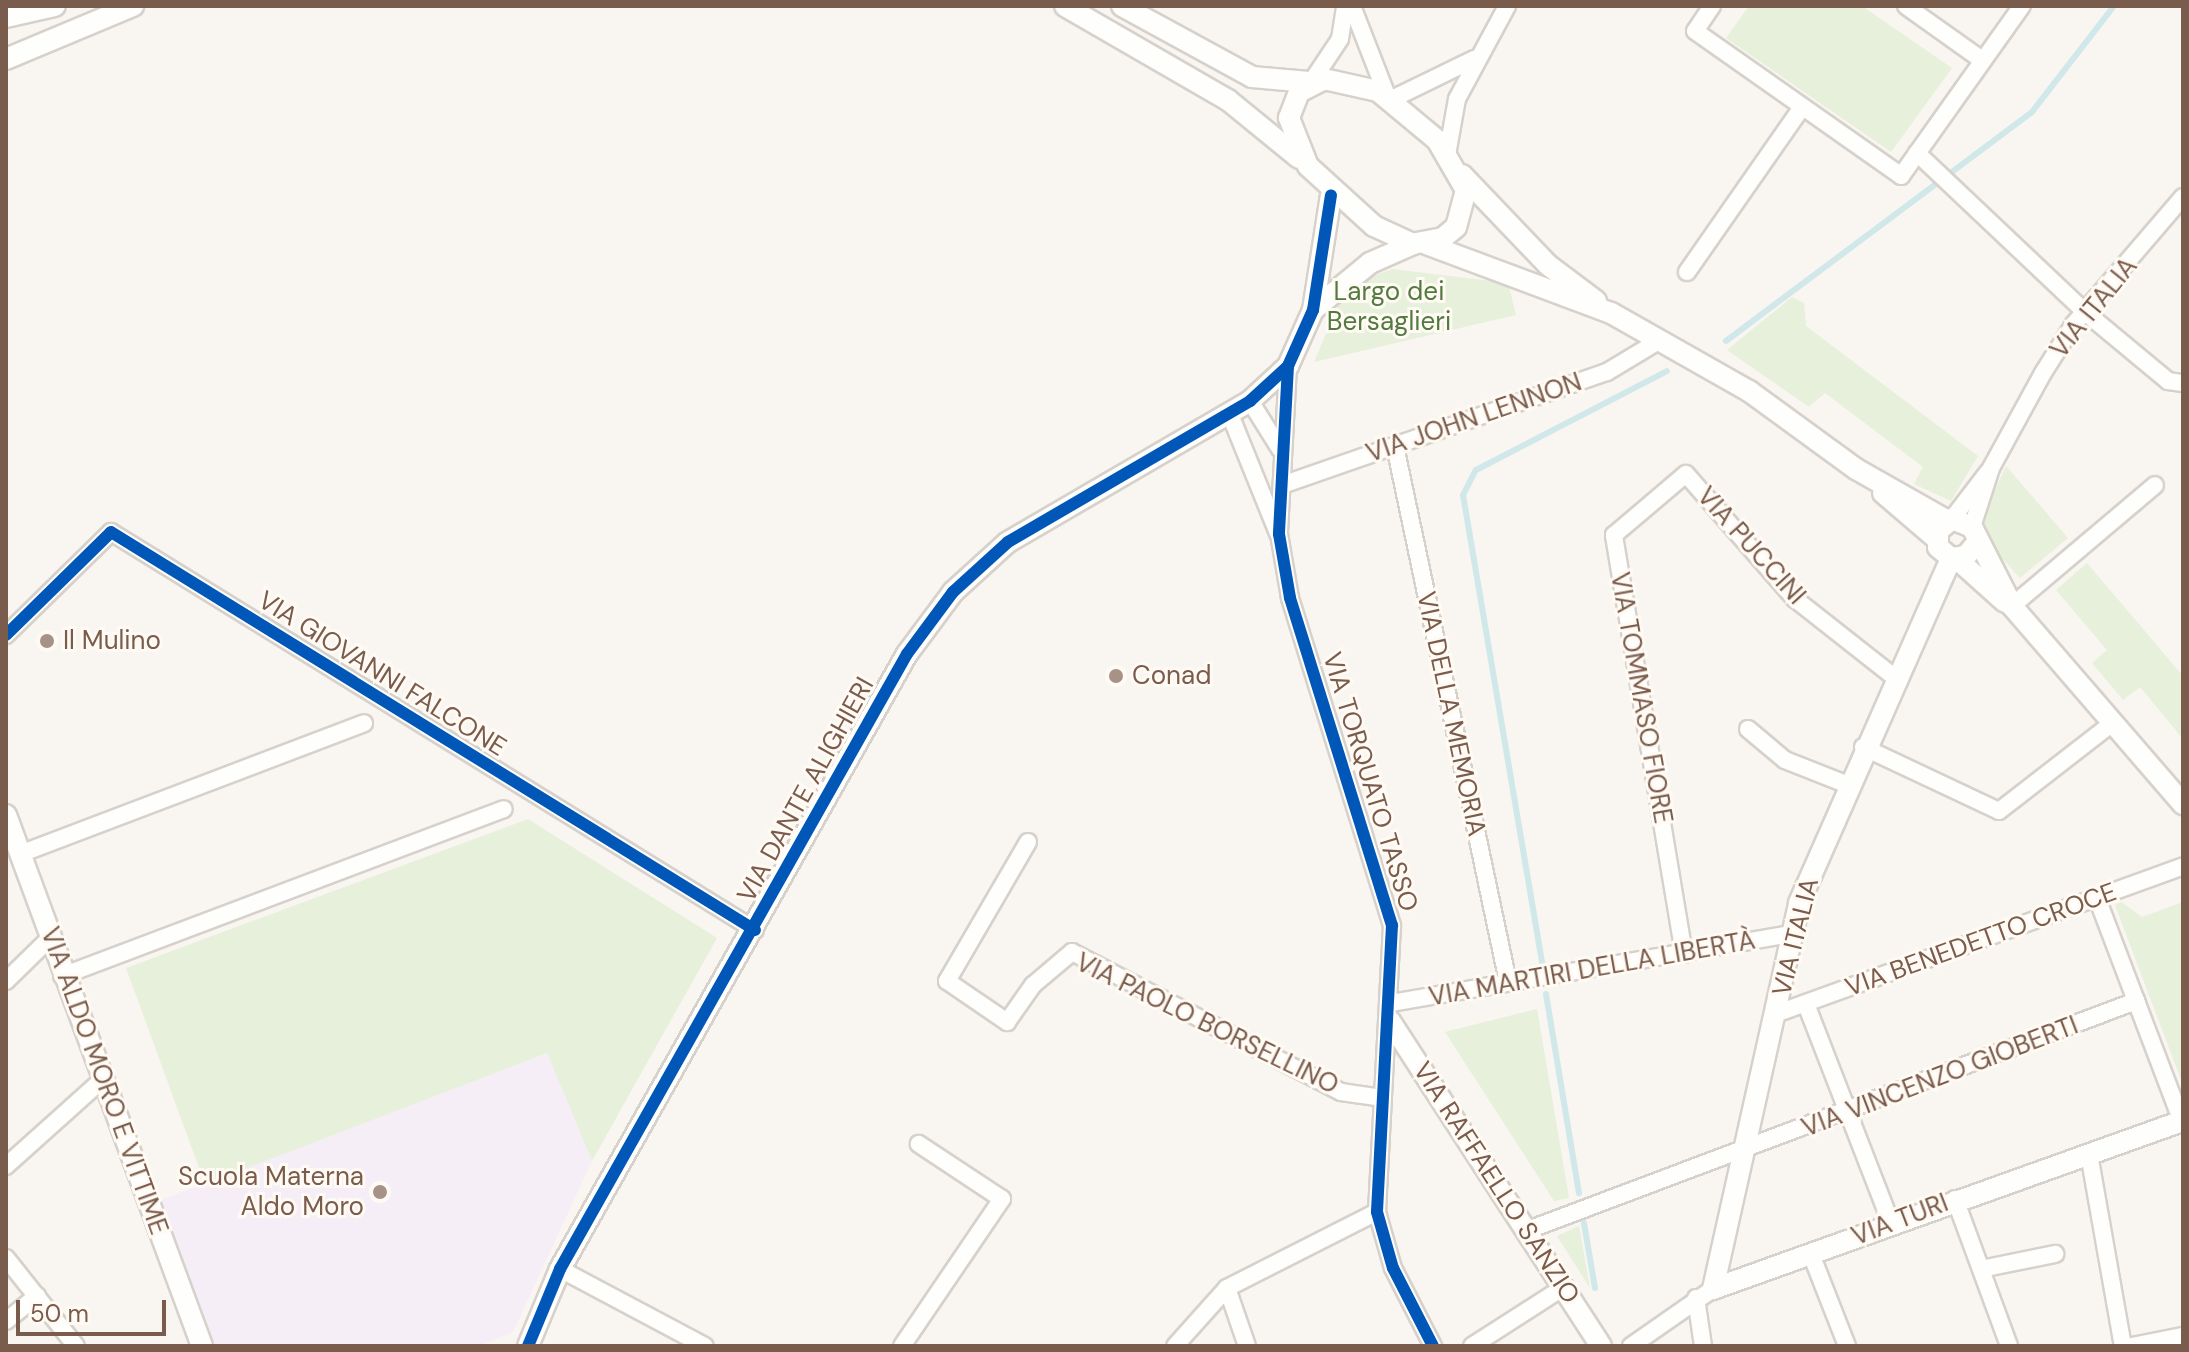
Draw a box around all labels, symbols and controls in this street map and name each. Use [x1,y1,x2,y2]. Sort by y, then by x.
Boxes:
street label: VIA ITALIA [2044,251,2144,365]
park label: Largo dei Bersaglieri [1327,276,1451,338]
street label: VIA JOHN LENNON [1362,366,1586,470]
street label: VIA PUCCINI [1690,481,1812,611]
street label: VIA TOMMASO FIORE [1604,570,1678,826]
street label: VIA GIOVANNI FALCONE [252,585,512,763]
street label: VIA DELLA MEMORIA [1410,589,1492,839]
place label: Il Mulino [63,625,161,657]
marker: Il Mulino [38,632,56,650]
street label: VIA TORQUATO TASSO [1316,649,1424,915]
place label: Conad [1132,660,1211,692]
marker: Conad [1107,667,1125,685]
street label: VIA DANTE ALIGHIERI [731,672,881,908]
street label: VIA ITALIA [1766,875,1826,999]
street label: VIA BENEDETTO CROCE [1841,876,2121,1004]
street label: VIA ALDO MORO E VITTIME [34,923,174,1239]
street label: VIA MARTIRI DELLA LIBERTÀ [1426,925,1758,1013]
street label: VIA PAOLO BORSELLINO [1071,947,1343,1101]
street label: VIA VINCENZO GIOBERTI [1797,1010,2083,1144]
street label: VIA RAFFAELLO SANZIO [1406,1056,1586,1310]
place label: Scuola Materna Aldo Moro [178,1161,364,1222]
marker: Scuola Materna Aldo Moro [371,1183,389,1201]
street label: VIA TURI [1847,1187,1953,1253]
scale bar [20,1284,170,1334]
text: 50 m [30,1298,89,1329]

